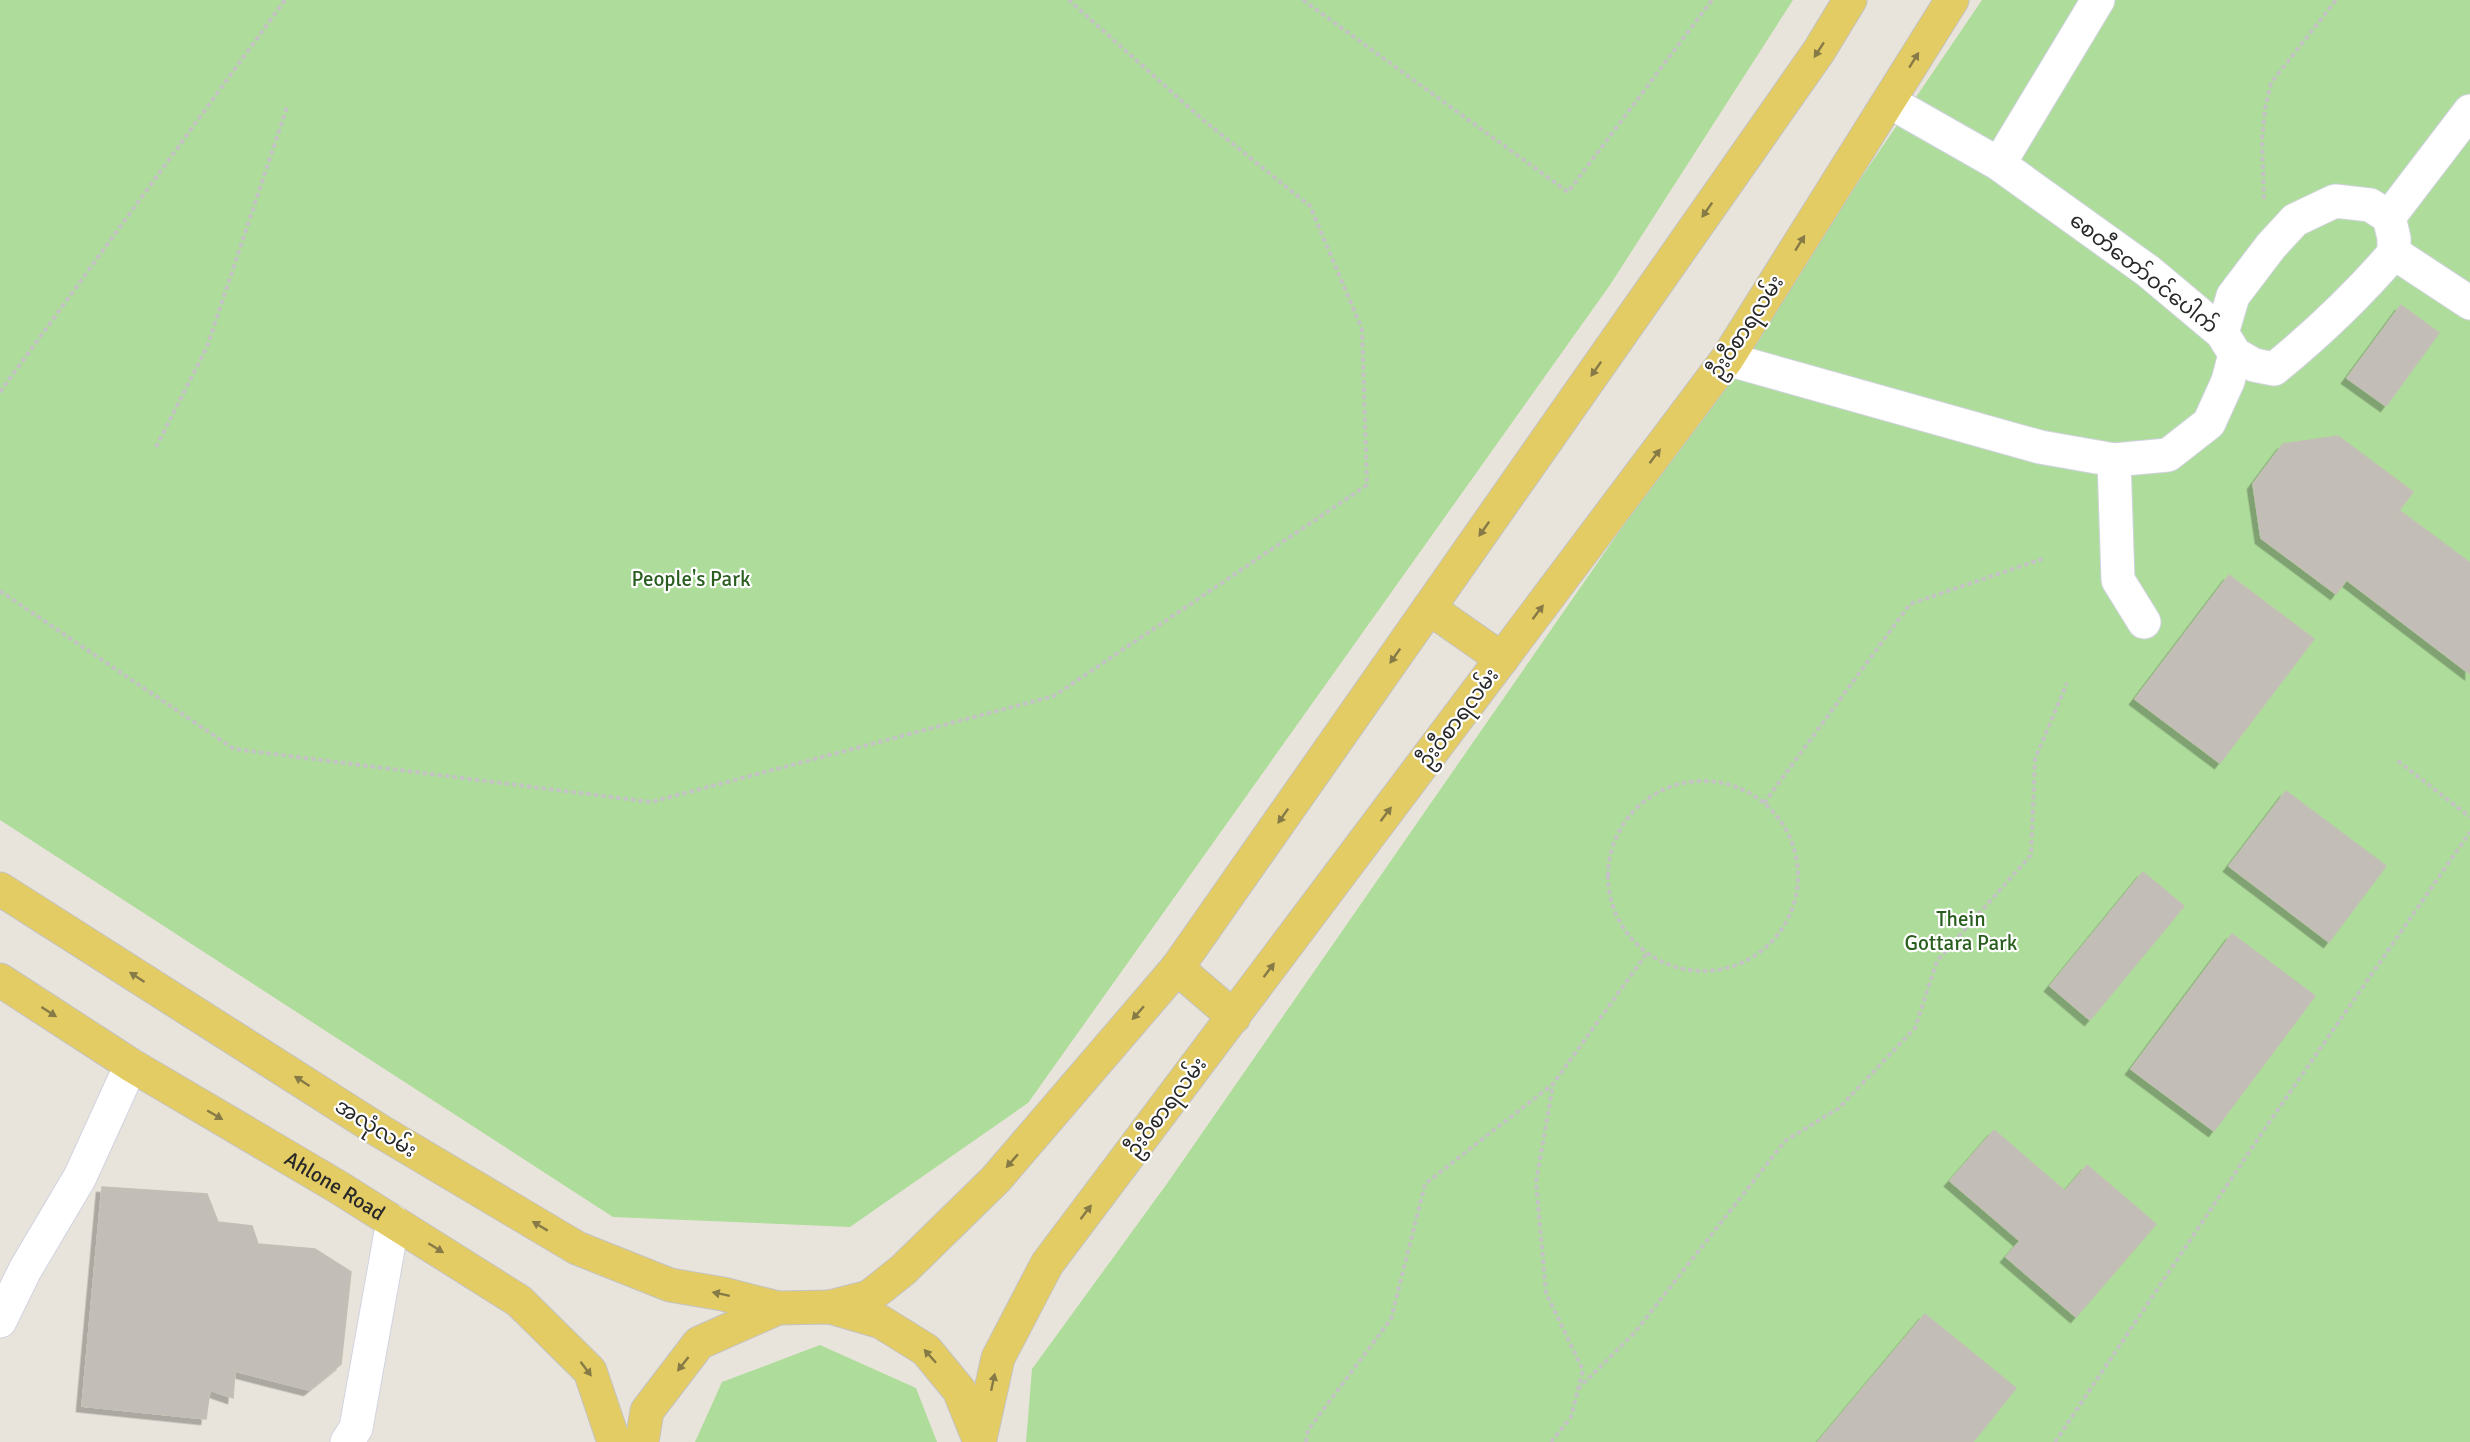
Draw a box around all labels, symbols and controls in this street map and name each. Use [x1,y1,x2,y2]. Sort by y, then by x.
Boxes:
one-way arrow [1813,41,1825,57]
one-way arrow [1908,52,1920,68]
one-way arrow [1701,201,1713,217]
street label: စေတီတော်ဝင်ပေါက် [2065,205,2225,339]
one-way arrow [1795,235,1806,251]
street label: ဦးဝီစာရလမ်း [1700,269,1793,386]
one-way arrow [1590,361,1602,377]
one-way arrow [1648,448,1660,463]
one-way arrow [1479,521,1490,537]
park label: People's Park [632,566,751,592]
one-way arrow [1531,604,1543,619]
one-way arrow [1390,648,1401,664]
street label: ဦးဝီစာရလမ်း [1410,661,1507,776]
one-way arrow [1380,806,1392,822]
one-way arrow [1277,807,1289,823]
park label: Thein Gottara Park [1905,906,2018,956]
one-way arrow [1263,962,1275,978]
one-way arrow [129,971,146,982]
one-way arrow [1132,1005,1145,1021]
one-way arrow [41,1007,57,1018]
street label: ဦးဝီစာရလမ်း [1118,1050,1215,1165]
one-way arrow [294,1076,310,1087]
street label: အလုံလမ်း [328,1090,423,1167]
one-way arrow [207,1109,223,1120]
street label: Ahlone Road [280,1145,390,1226]
one-way arrow [1005,1153,1018,1169]
one-way arrow [1080,1205,1092,1221]
one-way arrow [532,1221,548,1232]
one-way arrow [428,1243,444,1254]
one-way arrow [712,1289,731,1298]
one-way arrow [923,1349,937,1364]
one-way arrow [677,1357,689,1372]
one-way arrow [580,1361,592,1377]
one-way arrow [988,1372,998,1391]

